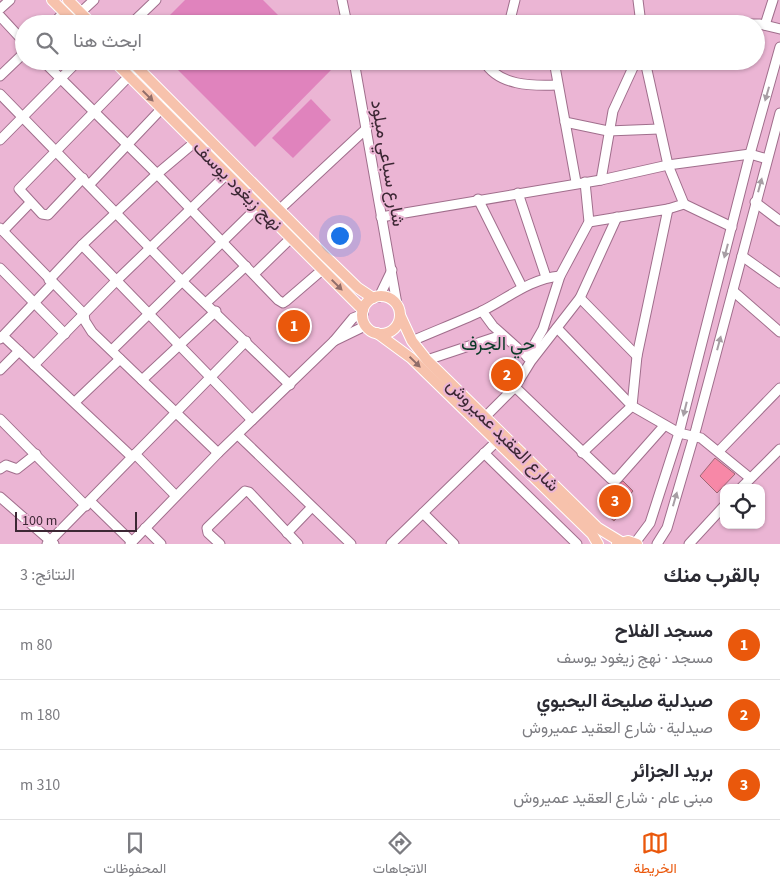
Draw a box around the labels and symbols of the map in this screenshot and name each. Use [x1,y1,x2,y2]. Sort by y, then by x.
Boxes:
one-way arrow [762,87,770,102]
one-way arrow [142,90,154,102]
street label: شارع سباعي ميلود [362,98,411,229]
street label: نهج زيغود يوسف [187,136,288,237]
one-way arrow [756,178,764,193]
your location [327,223,353,249]
one-way arrow [722,244,730,259]
one-way arrow [331,279,343,291]
pin: 1 [278,307,310,345]
district label: حي الجرف [461,331,535,359]
one-way arrow [715,335,723,350]
one-way arrow [409,356,421,368]
pin: 2 [491,356,523,394]
street label: شارع العقيد عميروش [440,373,565,498]
one-way arrow [681,401,689,416]
pin: 3 [599,482,631,520]
one-way arrow [672,492,680,507]
scale bar [15,509,138,532]

